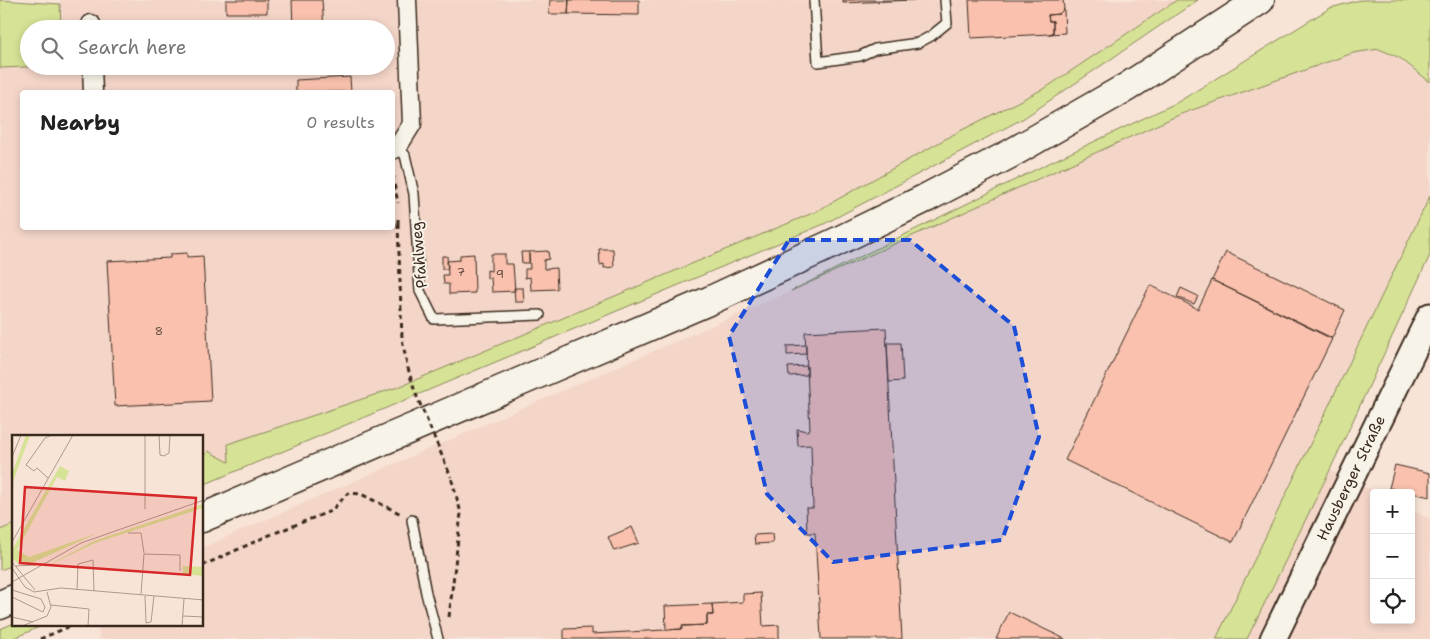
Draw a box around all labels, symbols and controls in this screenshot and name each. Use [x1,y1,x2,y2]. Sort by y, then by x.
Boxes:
search box [20,20,395,75]
icon: search [38,34,66,62]
text: Search here [78,35,187,60]
text: Nearby [40,109,120,137]
text: 0 results [306,112,375,133]
street label: Pfahlweg [406,221,432,289]
house number: 7 [457,264,465,280]
house number: 9 [496,266,504,282]
house number: 8 [155,323,163,339]
street label: Hausberger Straße [1312,412,1390,544]
inset map [12,435,204,626]
map controls [1370,489,1415,624]
button: + [1370,489,1415,534]
button: − [1370,534,1415,579]
button: locate [1370,579,1415,624]

